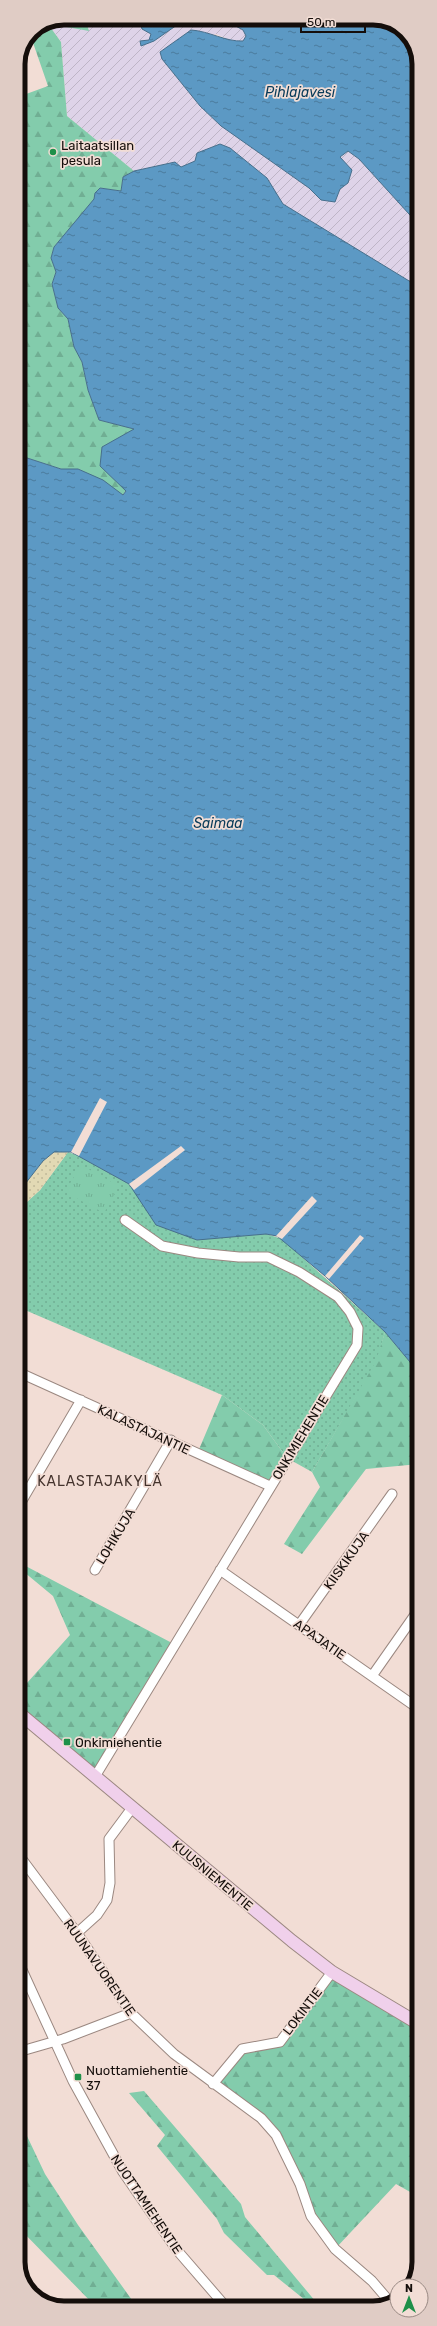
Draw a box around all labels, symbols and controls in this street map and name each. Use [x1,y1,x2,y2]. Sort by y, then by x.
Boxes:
scale bar [301,8,365,34]
text: 50 m [307,15,335,29]
water label: Pihlajavesi [265,84,336,101]
place label: Laitaatsillan pesula [61,138,134,168]
marker: Laitaatsillan pesula [48,147,58,157]
water label: Saimaa [193,815,243,832]
street label: ONKIMIEHENTIE [269,1392,332,1482]
street label: KALASTAJANTIE [95,1401,193,1457]
district label: KALASTAJAKYLÄ [37,1473,163,1490]
street label: LOHIKUJA [93,1505,138,1567]
street label: KIISKIKUJA [321,1528,372,1592]
street label: APAJATIE [291,1616,349,1663]
place label: Onkimiehentie [75,1735,162,1750]
marker: Onkimiehentie [62,1737,72,1747]
street label: KUUSNIEMENTIE [169,1837,256,1914]
street label: RUUNAVUORENTIE [61,1916,139,2019]
street label: LOKINTIE [280,1985,325,2038]
place label: Nuottamiehentie 37 [86,2063,188,2093]
marker: Nuottamiehentie 37 [73,2072,83,2082]
street label: NUOTTAMIEHENTIE [108,2152,185,2257]
north arrow [389,2278,429,2318]
text: N [405,2282,413,2295]

